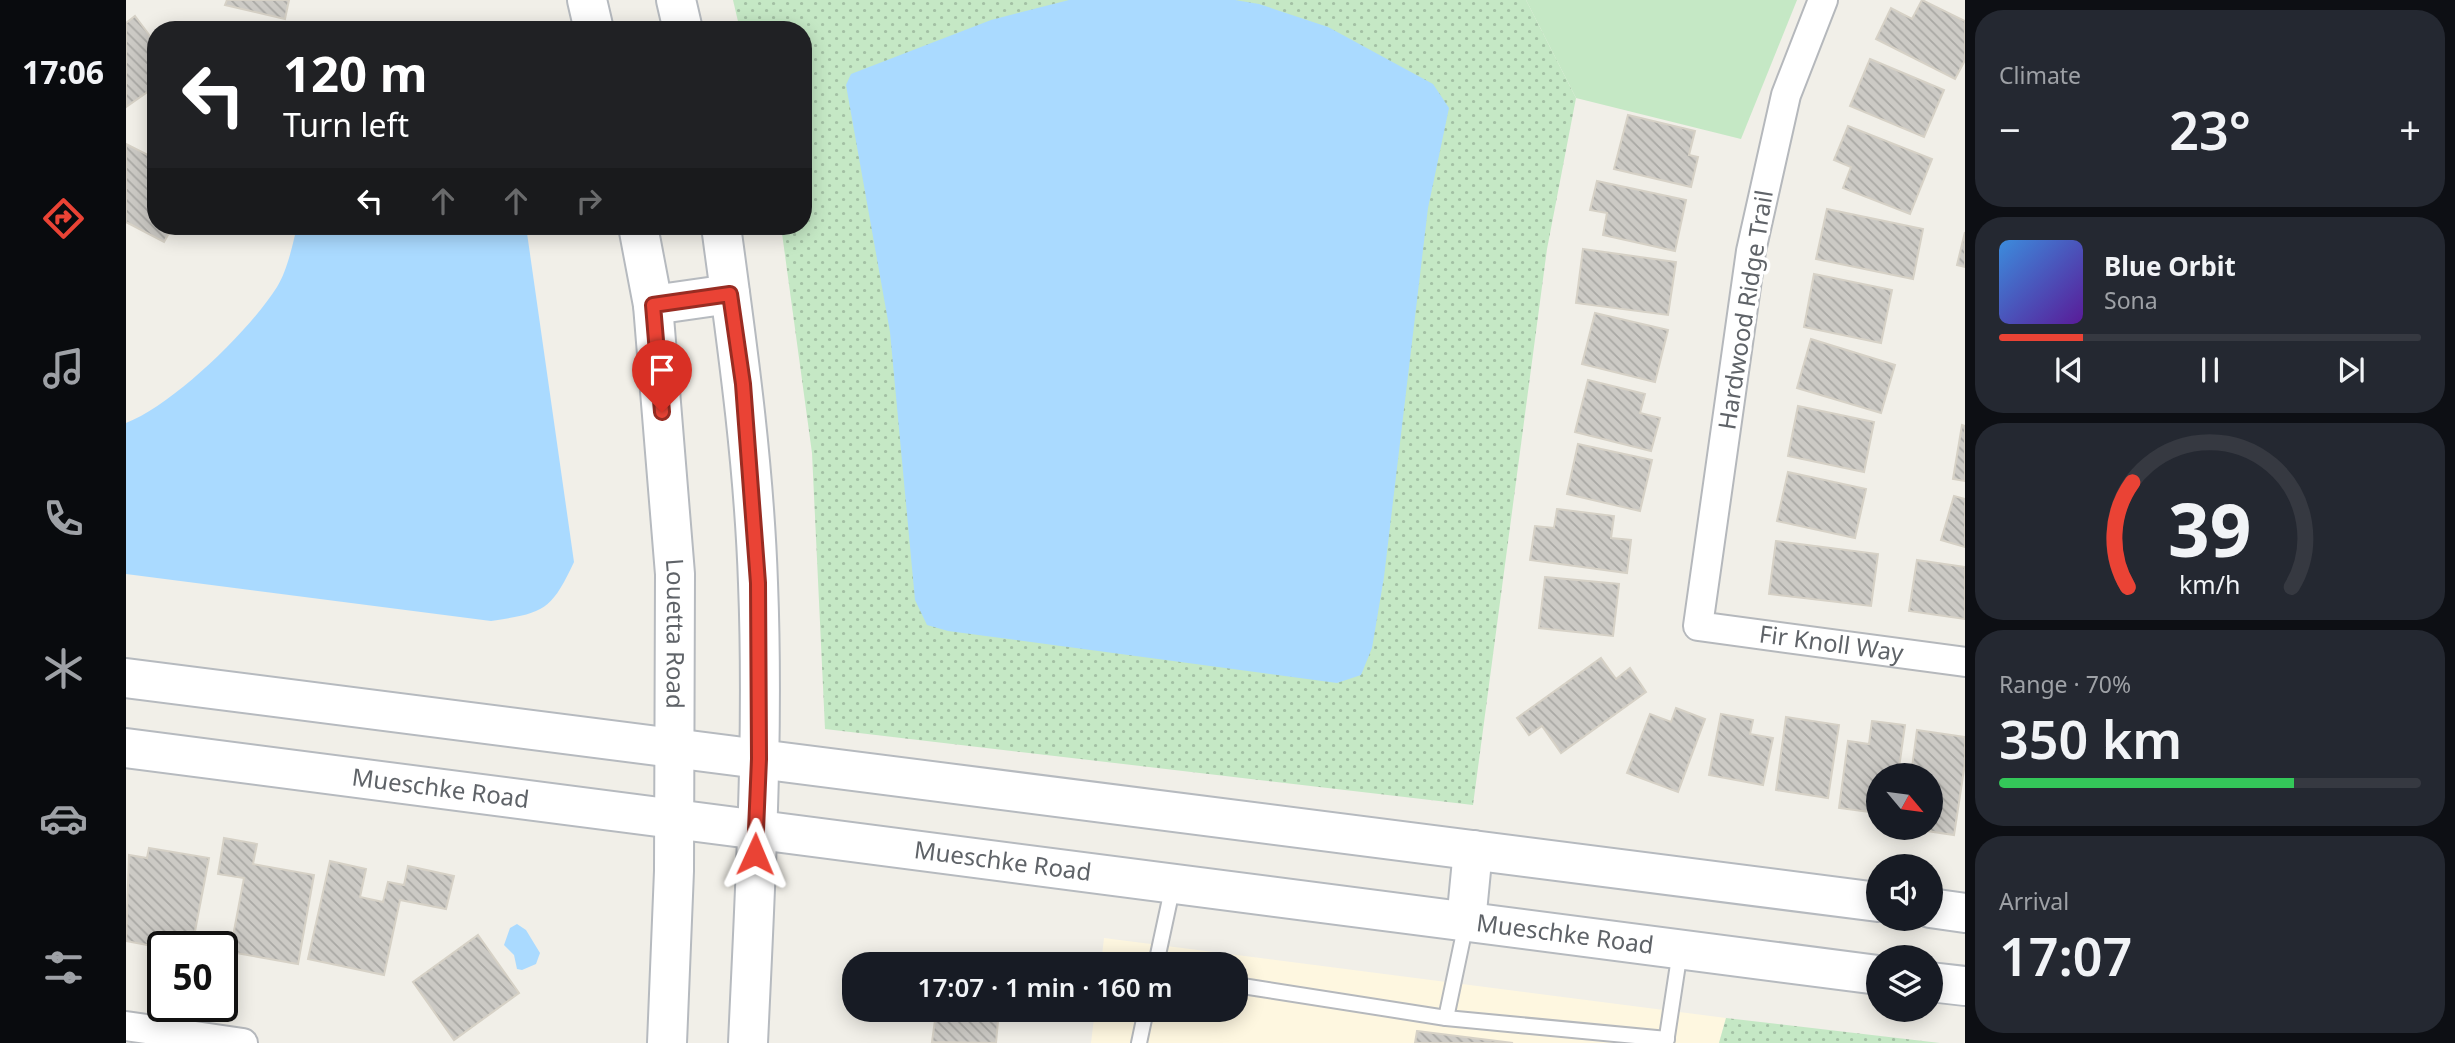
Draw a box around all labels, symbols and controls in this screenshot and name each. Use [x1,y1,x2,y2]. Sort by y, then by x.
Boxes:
text: 120 m [283,40,428,106]
icon: left [168,49,259,140]
text: 17:06 [22,50,104,93]
text: Climate [1999,59,2081,91]
text: 23° [2169,94,2251,165]
text: Turn left [283,103,409,146]
text: − [1999,103,2021,155]
text: + [2399,103,2421,155]
icon: left [351,182,389,220]
icon: ahead [424,182,462,220]
icon: ahead [497,182,535,220]
icon: right [570,182,608,220]
street label: Hardwood Ridge Trail [1709,188,1780,432]
icon: directions [39,194,88,243]
text: Blue Orbit [2104,248,2236,284]
text: Sona [2104,284,2158,316]
pin [632,340,692,412]
icon: music [39,344,88,393]
icon: arrive [643,351,681,389]
icon: previous [2050,351,2088,389]
icon: pause [2191,351,2229,389]
icon: next [2332,351,2370,389]
text: 39 [2168,480,2252,579]
icon: phone [39,494,88,543]
street label: Louetta Road [659,557,693,709]
text: km/h [2179,567,2241,601]
street label: Fir Knoll Way [1757,616,1906,669]
icon: climate [39,644,88,693]
text: Range · 70% [1999,668,2131,700]
text: 350 km [1999,703,2182,774]
street label: Mueschke Road [350,759,531,815]
north arrow [1866,763,1942,840]
map controls [1866,763,1943,1022]
icon: car [39,794,88,843]
position arrow [718,817,792,891]
street label: Mueschke Road [912,832,1093,888]
button: sound [1866,854,1943,931]
text: Arrival [1999,885,2069,917]
street label: Mueschke Road [1475,905,1656,961]
text: 17:07 [1999,920,2132,991]
speed limit sign: 50 [147,931,238,1022]
icon: filters [39,943,88,992]
button: layers [1866,945,1943,1022]
text: 17:07 · 1 min · 160 m [918,969,1172,1005]

